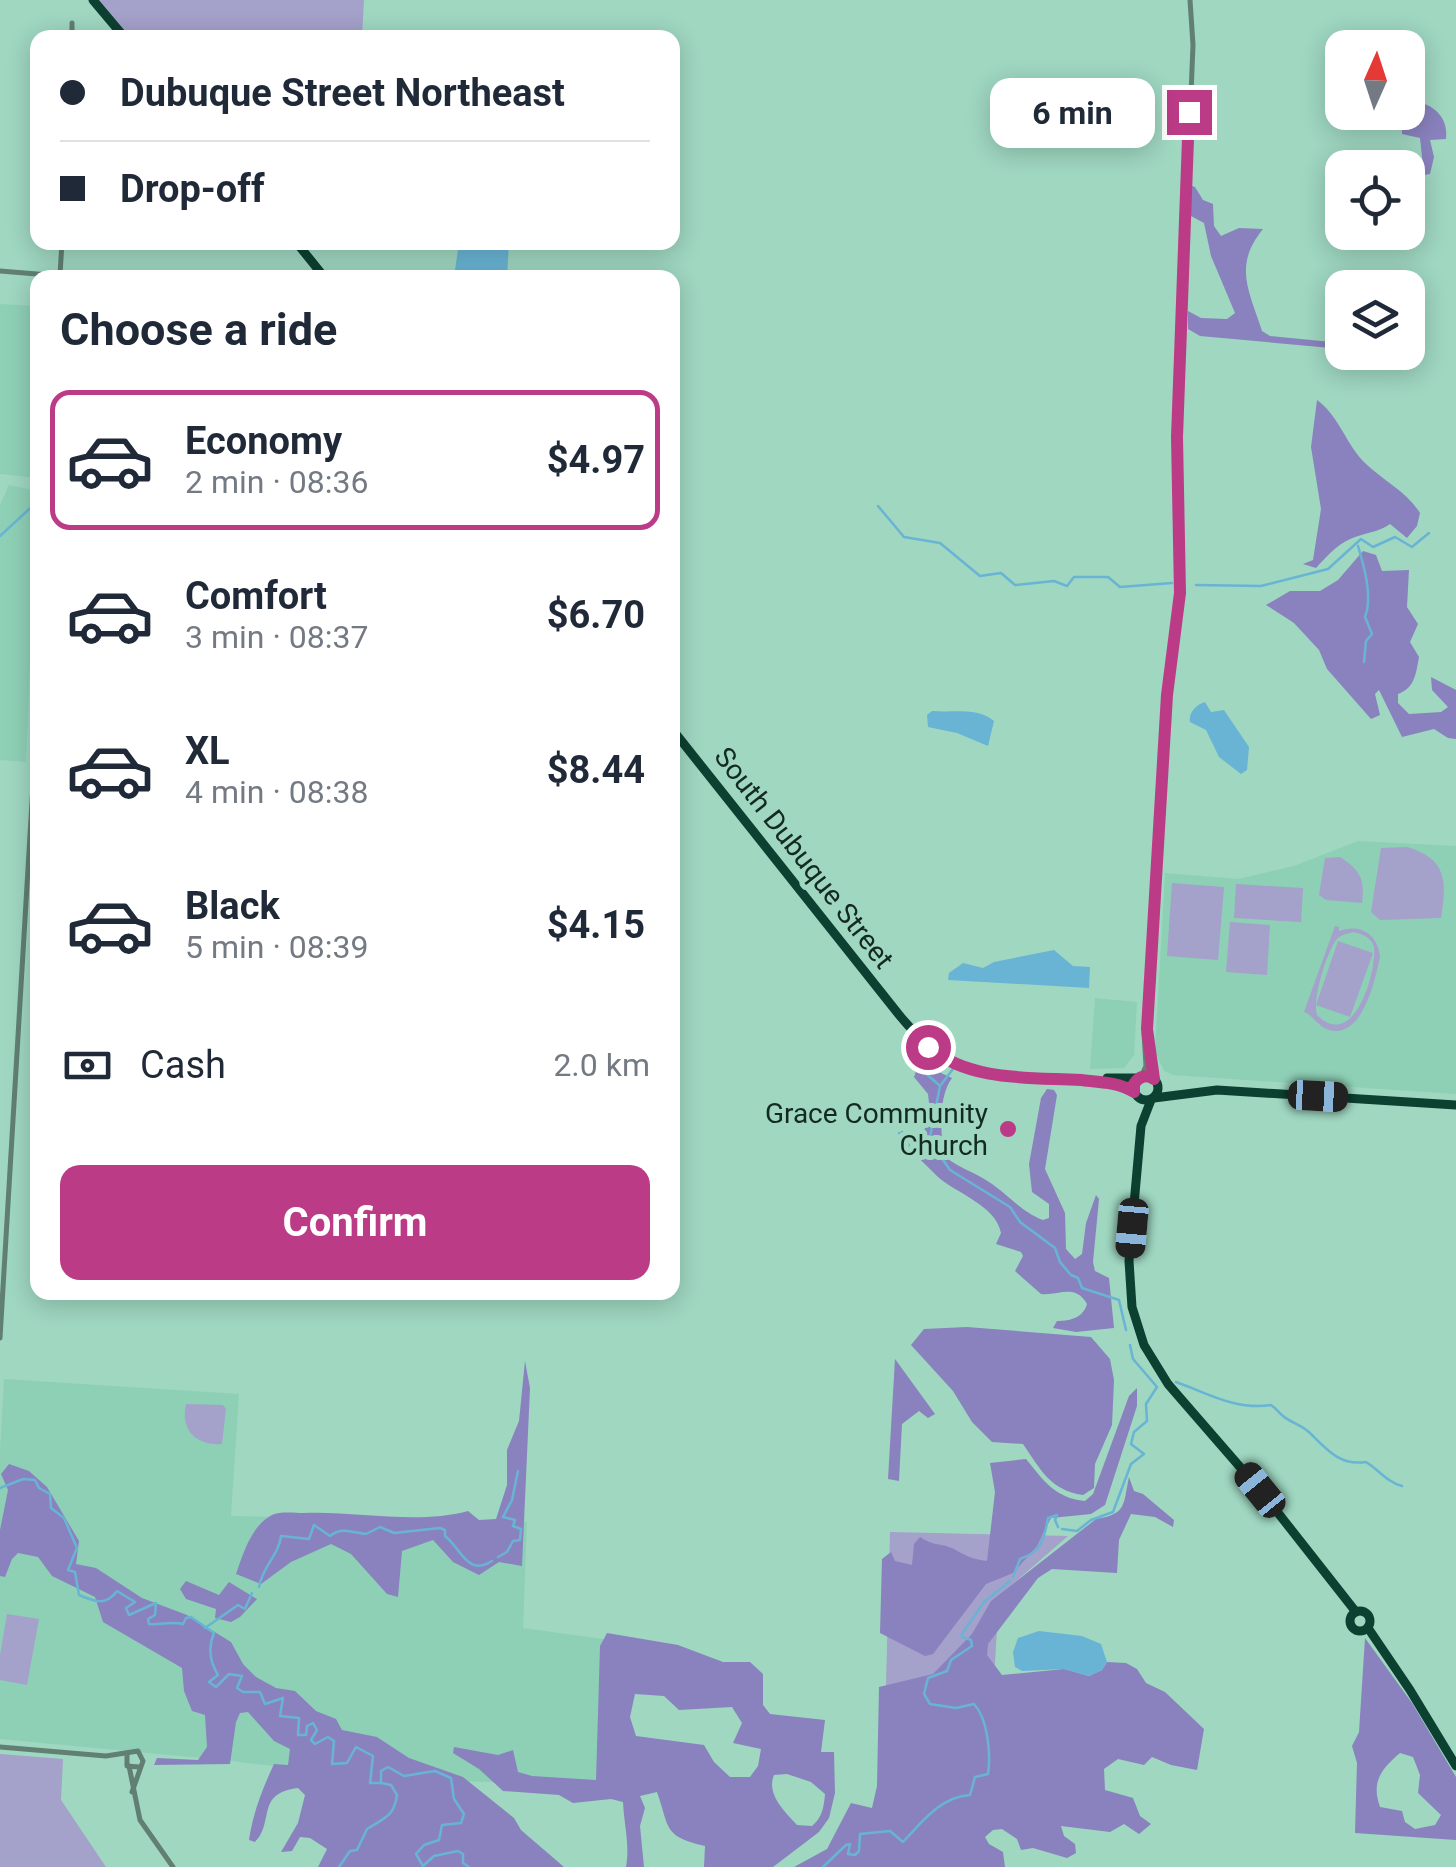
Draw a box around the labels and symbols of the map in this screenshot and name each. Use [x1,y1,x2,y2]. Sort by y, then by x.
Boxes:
north arrow [1325,30,1425,130]
callout: 6 min [989,77,1154,147]
route end [1167,90,1212,135]
street label: South Dubuque Street [707,741,901,975]
route start [906,1025,951,1070]
car [1287,1079,1349,1113]
place label: Grace Community Church [765,1097,988,1162]
marker: Grace Community Church [997,1118,1019,1140]
car [1114,1197,1150,1259]
car [1229,1457,1291,1523]

